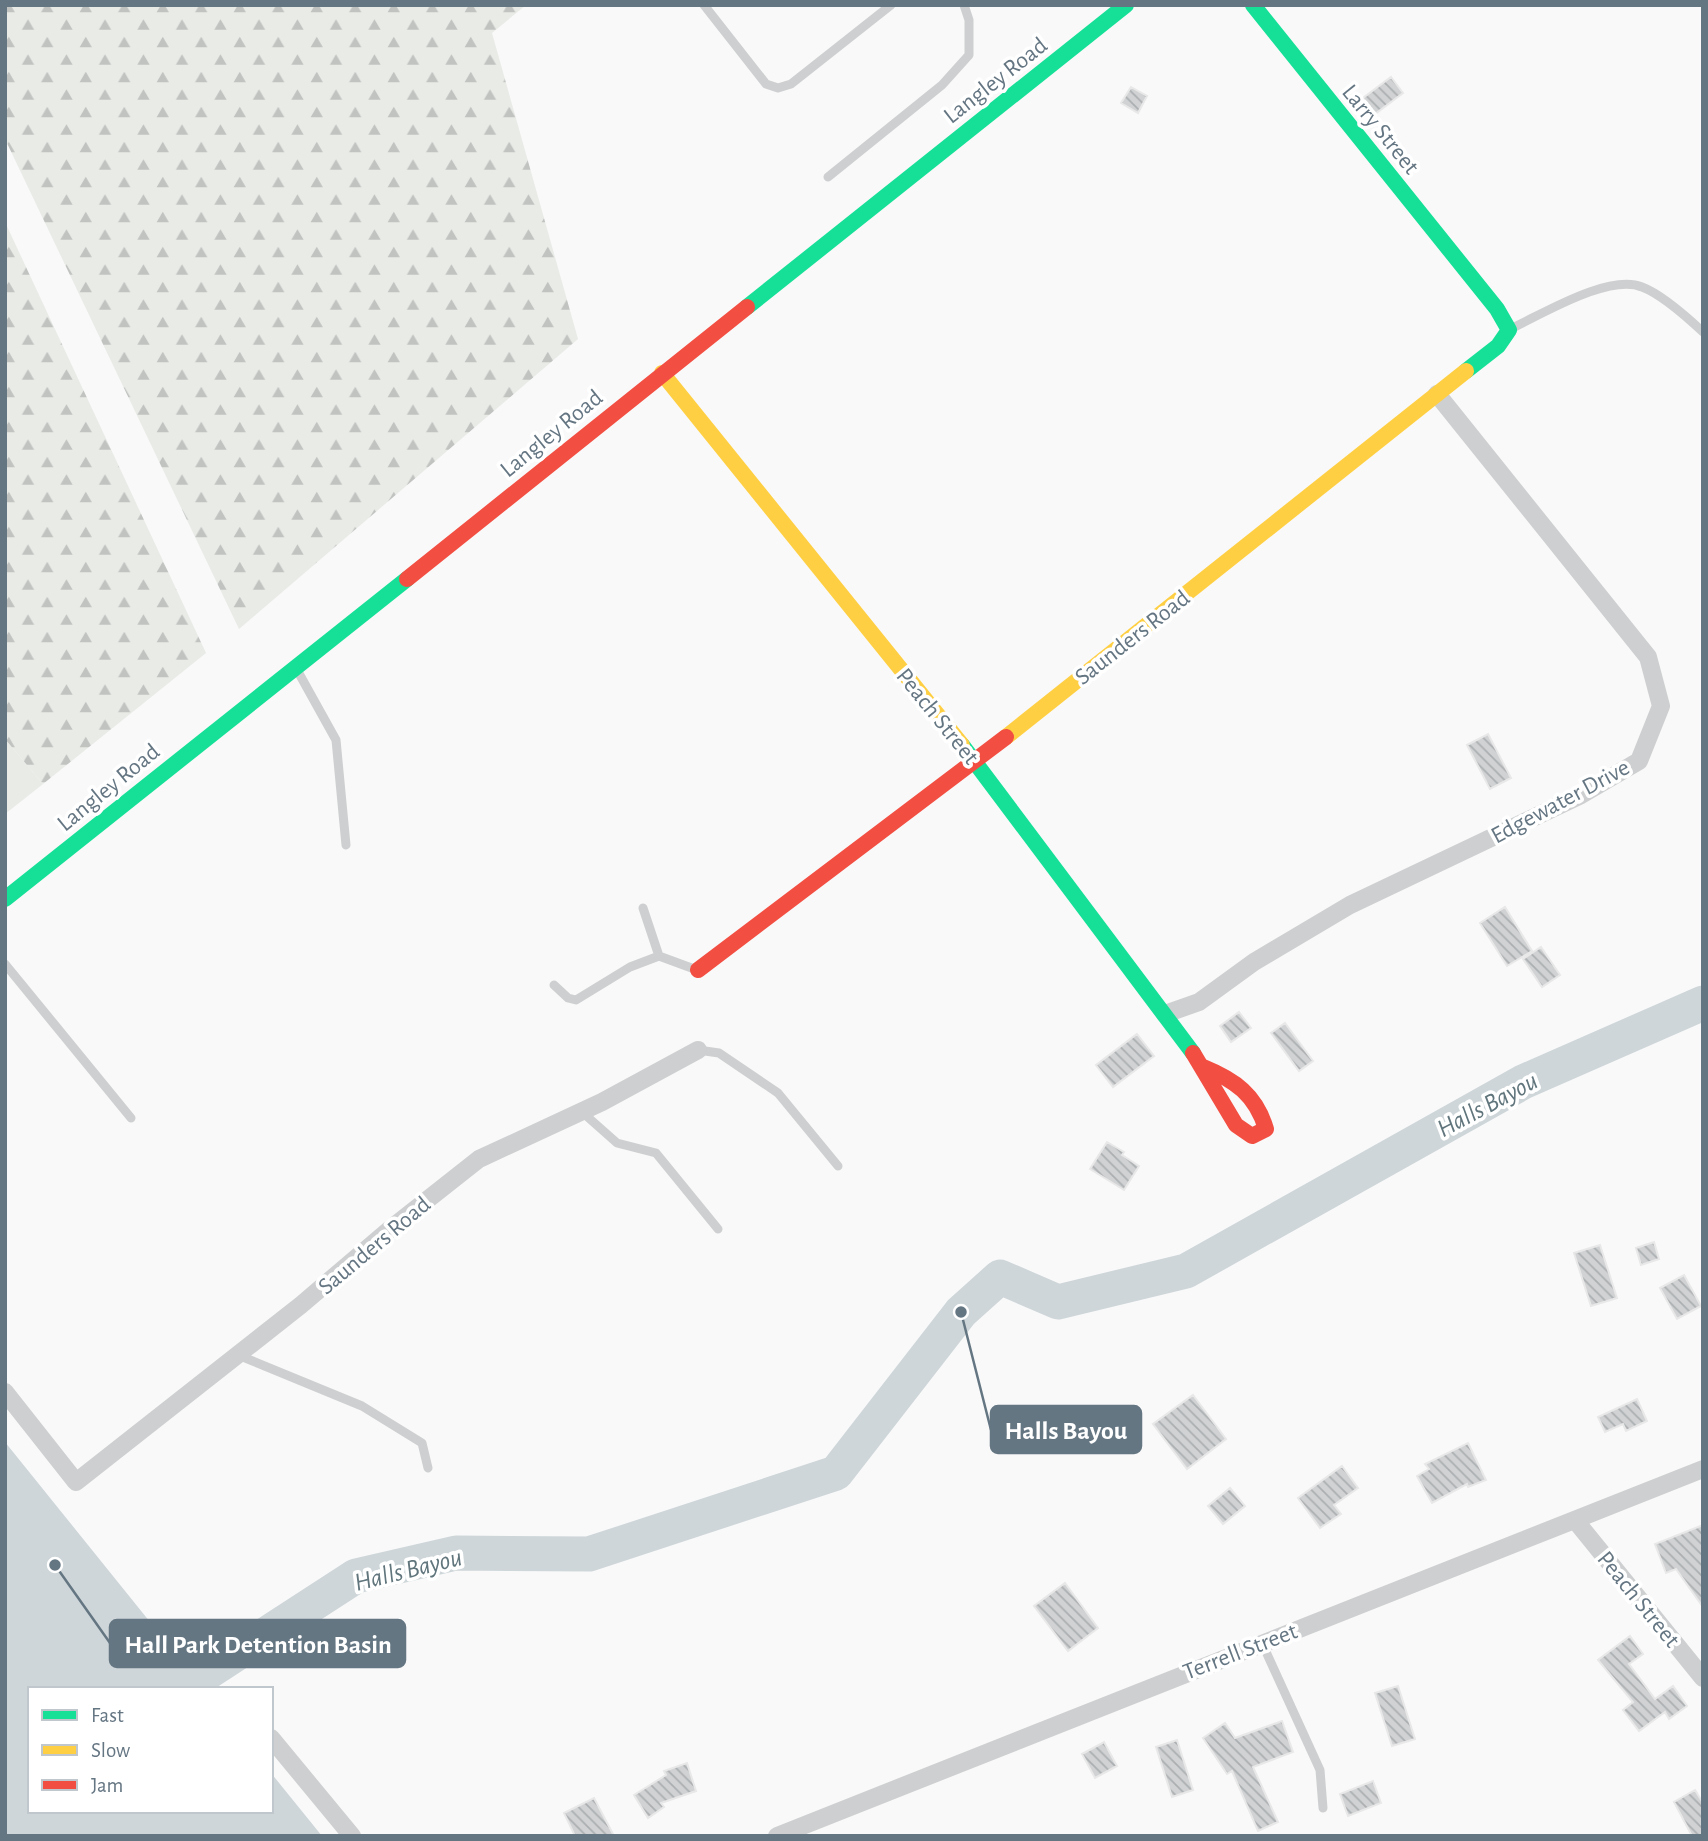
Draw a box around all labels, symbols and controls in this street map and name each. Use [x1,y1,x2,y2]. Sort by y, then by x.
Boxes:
street label: Langley Road [939,33,1052,128]
street label: Larry Street [1337,80,1424,179]
street label: Langley Road [496,385,607,482]
street label: Saunders Road [1071,586,1194,690]
street label: Peach Street [891,664,983,769]
street label: Langley Road [53,739,164,836]
street label: Edgewater Drive [1487,755,1634,848]
water label: Halls Bayou [1433,1068,1542,1142]
street label: Saunders Road [314,1192,435,1299]
callout: Halls Bayou [991,1406,1141,1453]
text: Halls Bayou [1005,1418,1128,1444]
water label: Halls Bayou [352,1544,465,1596]
street label: Peach Street [1592,1547,1684,1652]
street label: Terrell Street [1180,1619,1301,1685]
callout: Hall Park Detention Basin [110,1620,405,1667]
text: Hall Park Detention Basin [124,1632,392,1658]
legend [28,1687,273,1813]
text: Fast [91,1705,124,1726]
text: Slow [91,1740,130,1761]
text: Jam [91,1775,123,1796]

